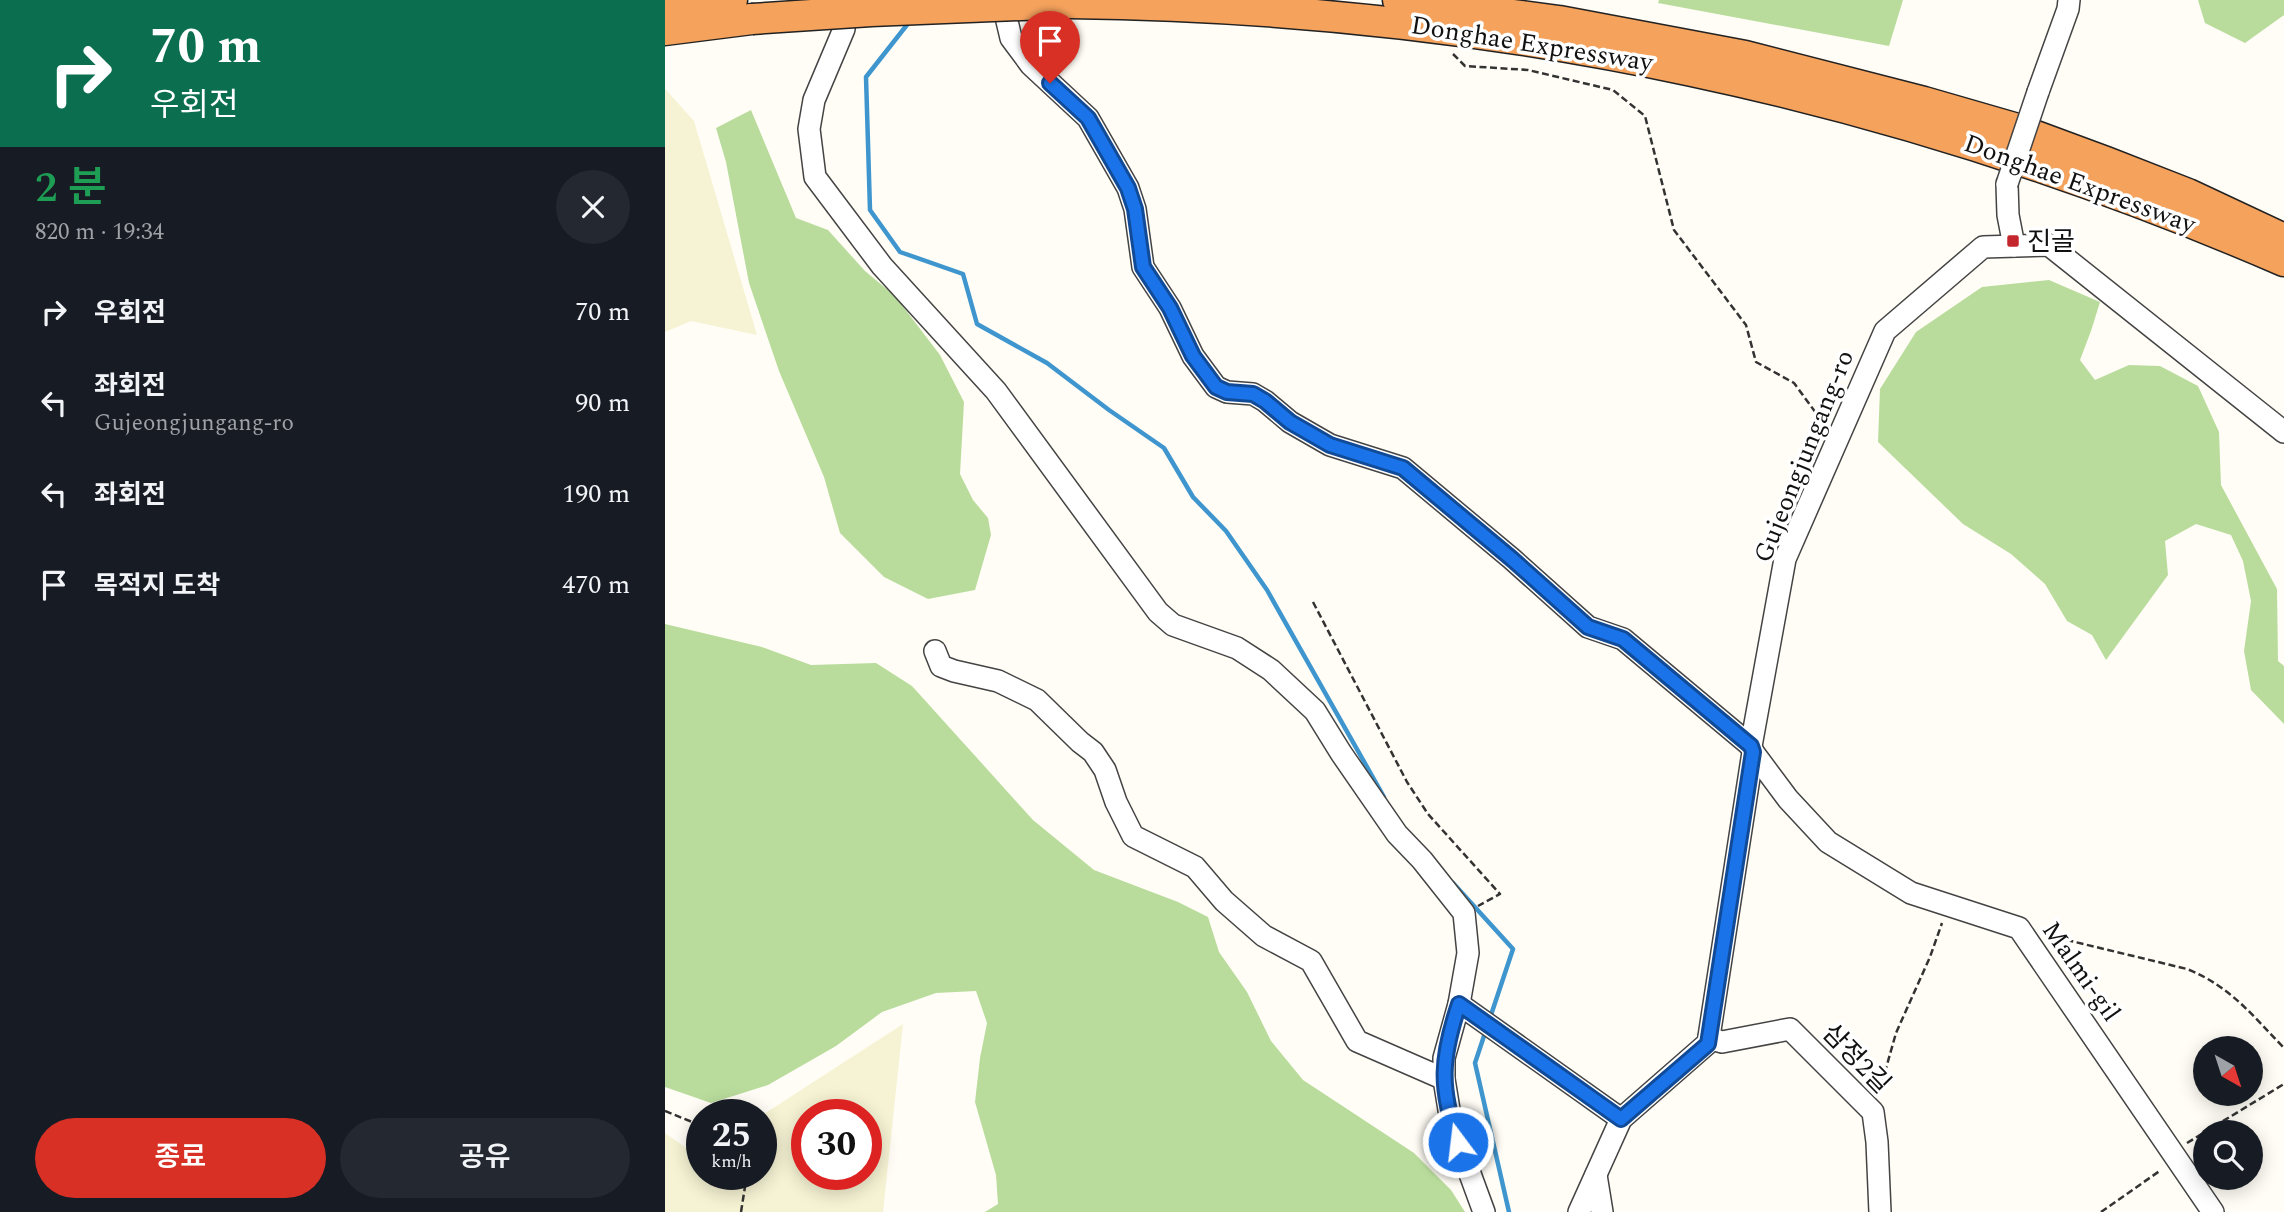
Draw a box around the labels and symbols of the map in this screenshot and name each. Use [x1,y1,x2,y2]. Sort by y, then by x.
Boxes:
street label: Donghae Expressway [1408,5,1657,83]
pin [1020,11,1080,83]
street label: Donghae Expressway [1958,123,2203,245]
place label: 진골 [2027,222,2075,262]
marker: 진골 [2005,233,2021,249]
street label: Gujeongjungang-ro [1743,344,1865,569]
street label: Malmi-gil [2032,913,2131,1030]
street label: 삼정2길 [1812,1014,1900,1103]
north arrow [2193,1036,2263,1106]
speed limit sign: 30 [791,1099,882,1190]
position arrow [1421,1105,1495,1179]

